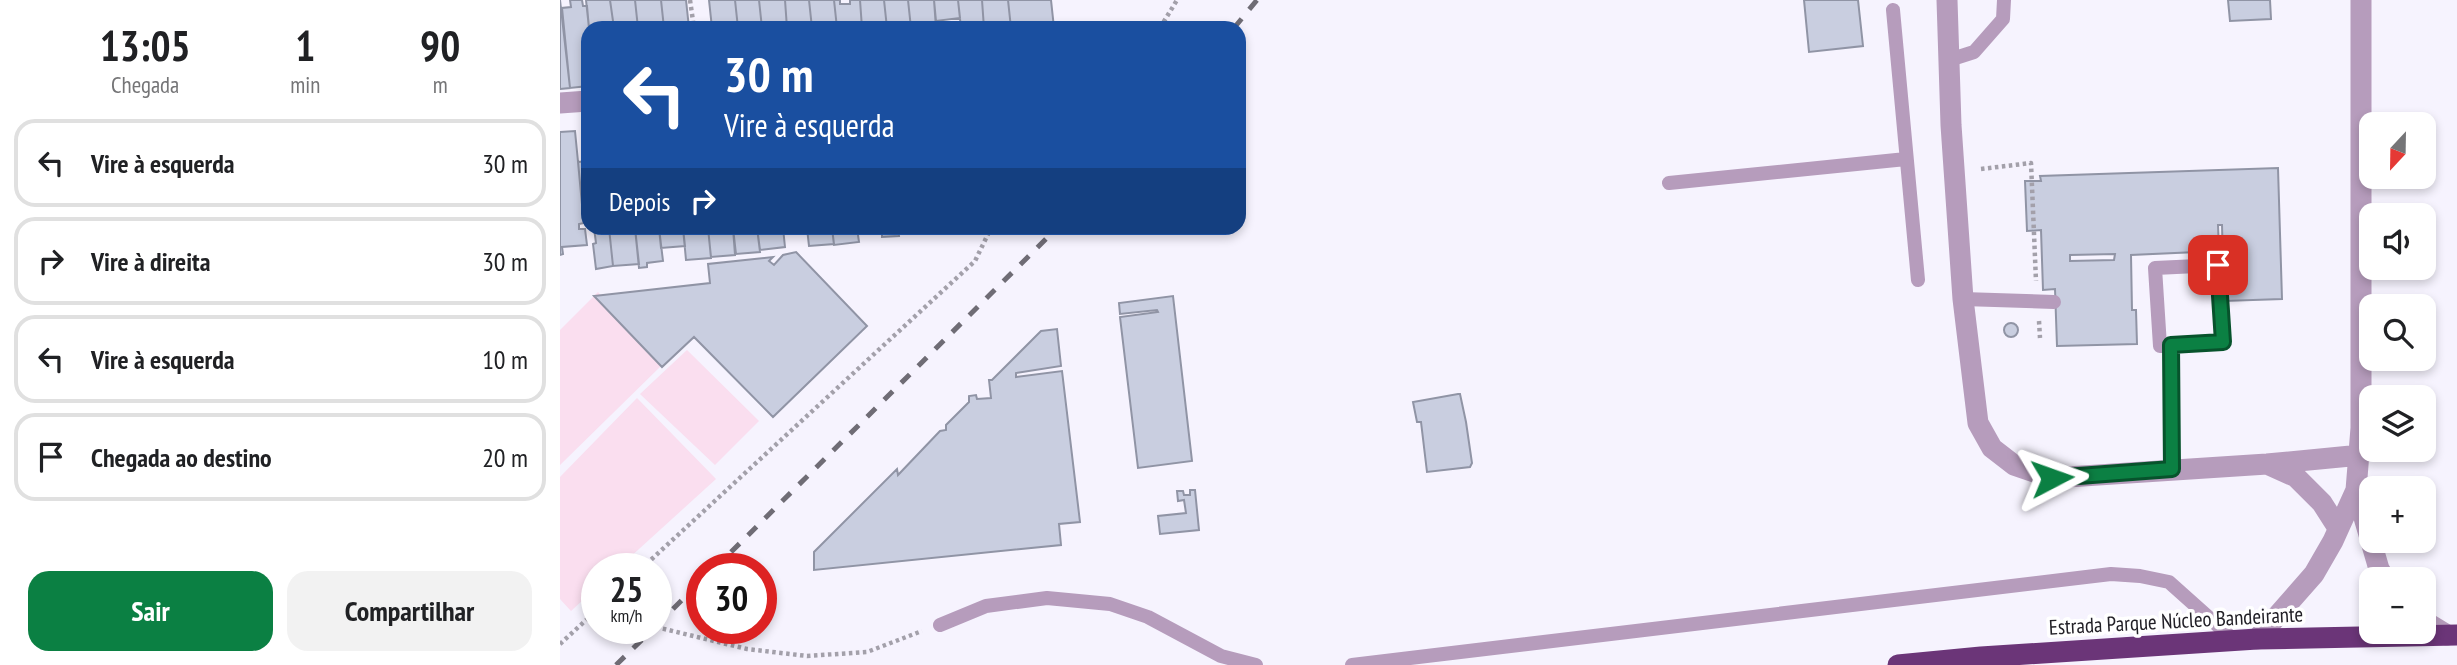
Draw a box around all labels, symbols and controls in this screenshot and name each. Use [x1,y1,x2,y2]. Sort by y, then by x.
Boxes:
text: 13:05 [100,18,191,73]
text: 1 [295,18,315,73]
text: 90 [420,18,460,73]
text: 30 m [724,42,813,106]
icon: left [609,49,700,140]
text: Chegada [111,70,179,99]
text: min [290,70,320,99]
text: m [433,70,448,99]
text: Vire à esquerda [724,104,895,146]
north arrow [2359,112,2436,189]
map controls [2359,112,2436,644]
icon: left [32,144,70,182]
text: Vire à esquerda [91,147,234,180]
text: 30 m [482,147,528,180]
icon: right [684,182,722,220]
text: Depois [609,185,670,218]
button: sound [2359,203,2436,280]
pin [2188,235,2248,295]
icon: right [32,242,70,280]
text: Vire à direita [91,245,210,278]
text: 30 m [482,245,528,278]
icon: arrive [2199,246,2237,284]
button: search [2359,294,2436,371]
icon: left [32,340,70,378]
text: Vire à esquerda [91,343,234,376]
text: 10 m [482,343,528,376]
button: layers [2359,385,2436,462]
icon: arrive [32,438,70,476]
text: Chegada ao destino [91,441,272,474]
text: 20 m [482,441,528,474]
position arrow [2015,441,2089,515]
button: + [2359,476,2436,553]
speed limit sign: 30 [686,553,777,644]
text: 25 [610,566,643,612]
button: − [2359,567,2436,644]
button: Sair [28,571,273,651]
button: Compartilhar [287,571,532,651]
street label: Estrada Parque Núcleo Bandeirante [2048,600,2304,641]
text: km/h [611,604,642,627]

